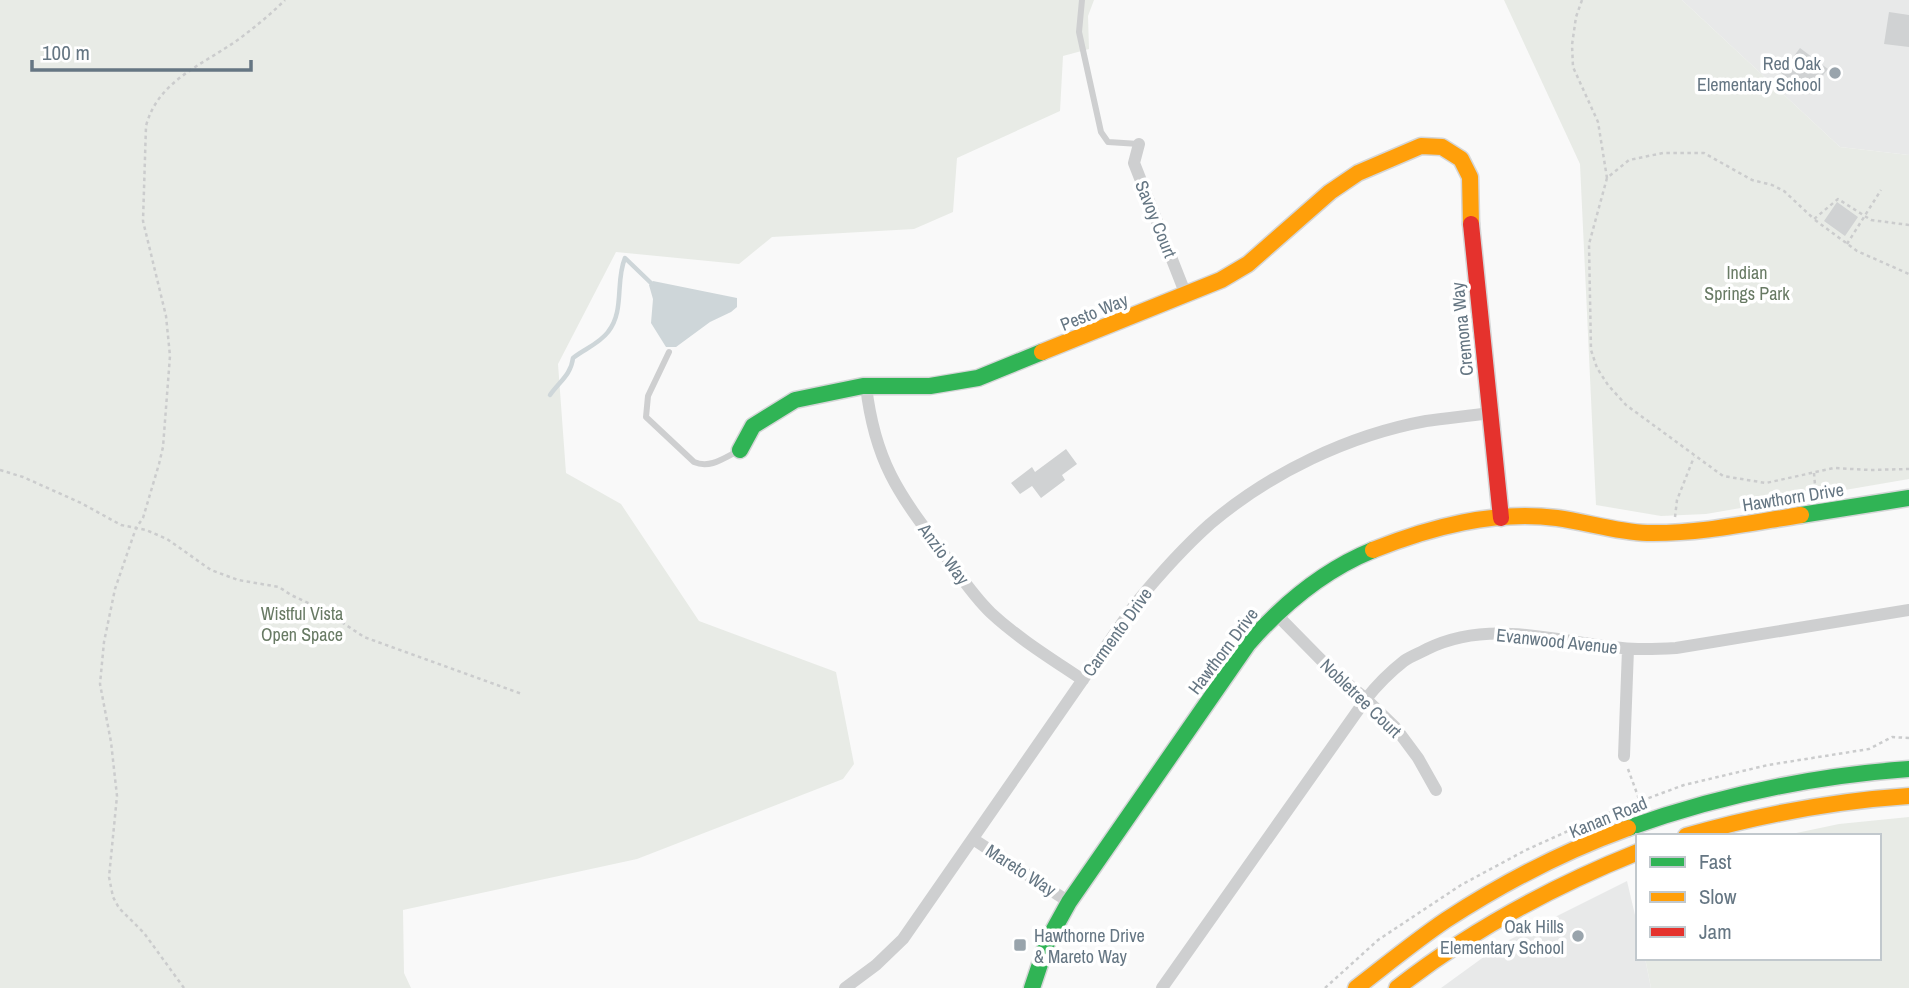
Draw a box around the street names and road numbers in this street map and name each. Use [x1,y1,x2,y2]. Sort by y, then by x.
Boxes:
street label: Savoy Court [1129,177,1183,261]
street label: Cremona Way [1445,280,1479,377]
street label: Pesto Way [1056,287,1132,337]
street label: Hawthorn Drive [1740,477,1846,517]
street label: Anzio Way [912,517,976,590]
street label: Carmento Drive [1076,583,1158,681]
street label: Hawthorn Drive [1182,603,1264,699]
street label: Evanwood Avenue [1495,622,1619,660]
street label: Nobletree Court [1315,653,1407,743]
street label: Kanan Road [1565,790,1651,844]
street label: Mareto Way [981,838,1061,902]

